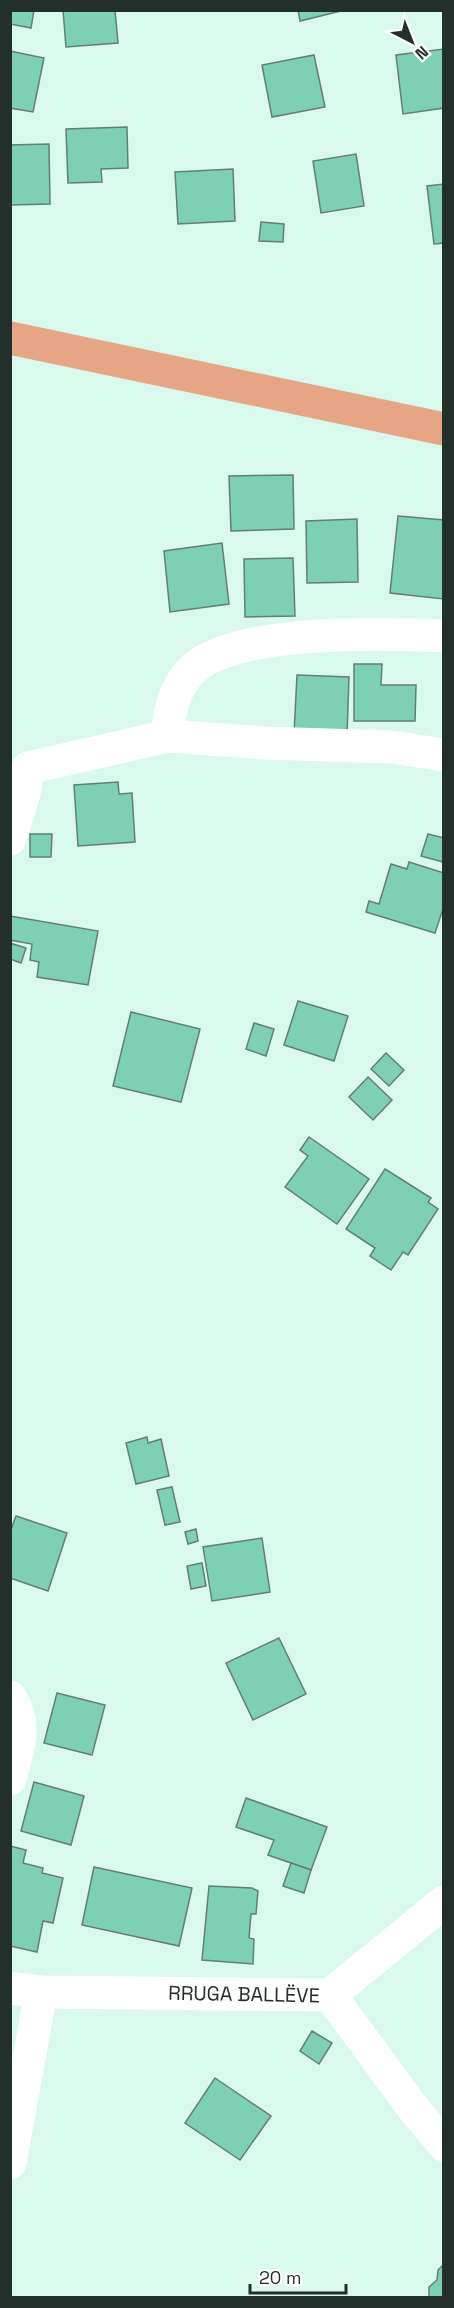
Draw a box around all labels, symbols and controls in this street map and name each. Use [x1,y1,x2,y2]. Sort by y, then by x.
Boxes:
north arrow [382,12,442,72]
text: N [411,41,433,64]
street label: RRUGA BALLËVE [168,1980,320,2008]
scale bar [250,2257,346,2295]
text: 20 m [259,2266,302,2289]

